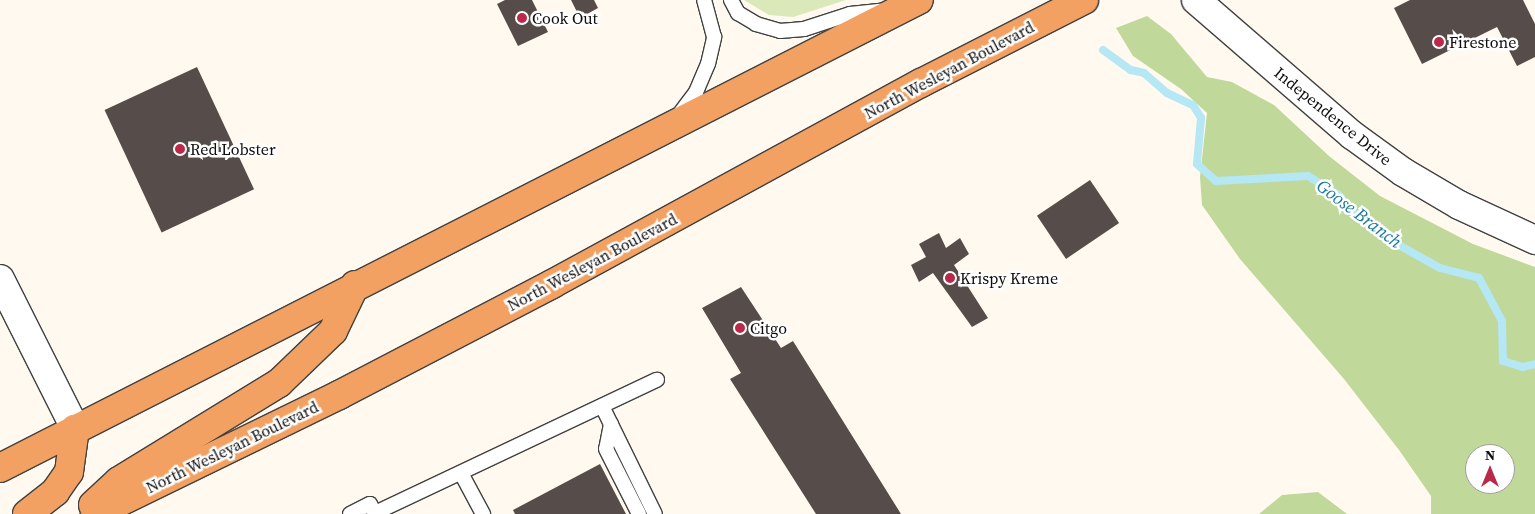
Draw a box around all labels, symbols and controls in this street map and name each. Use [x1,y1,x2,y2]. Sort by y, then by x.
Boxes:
place label: Cook Out [532,8,598,28]
marker: Cook Out [516,12,528,24]
street label: North Wesleyan Boulevard [861,17,1037,123]
place label: Firestone [1449,32,1516,52]
marker: Firestone [1433,36,1445,48]
street label: Independence Drive [1271,63,1395,169]
place label: Red Lobster [190,139,276,159]
marker: Red Lobster [174,143,186,155]
water label: Goose Branch [1312,175,1406,253]
street label: North Wesleyan Boulevard [504,209,680,315]
place label: Krispy Kreme [960,268,1058,288]
marker: Krispy Kreme [944,272,956,284]
place label: Citgo [750,318,787,338]
marker: Citgo [734,322,746,334]
street label: North Wesleyan Boulevard [143,397,321,497]
north arrow [1465,444,1515,494]
text: N [1485,445,1495,465]

